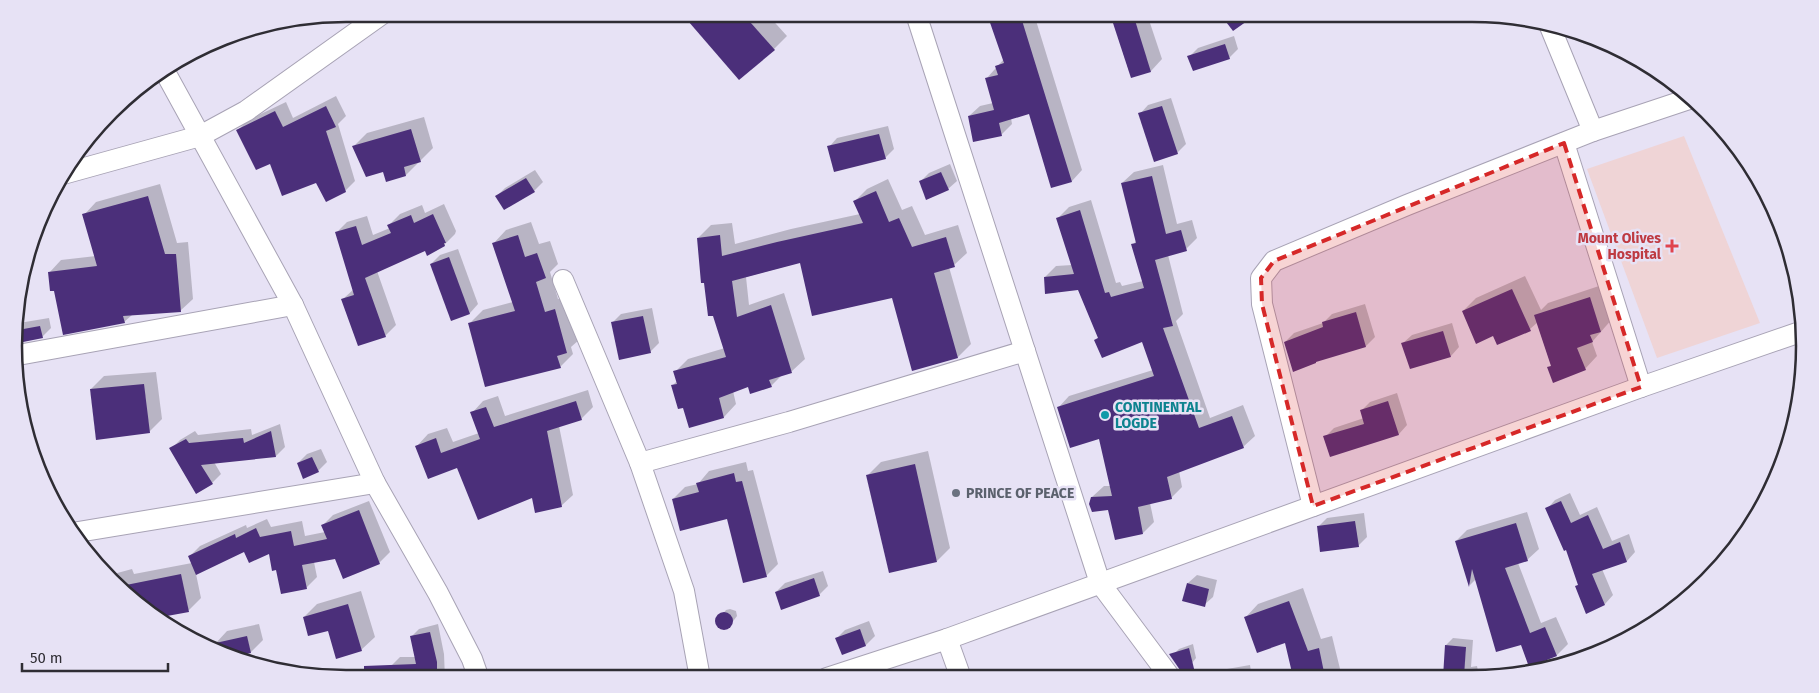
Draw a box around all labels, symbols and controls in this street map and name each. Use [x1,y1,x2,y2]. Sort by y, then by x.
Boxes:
place label: Mount Olives Hospital [1578,230,1662,263]
marker: Mount Olives Hospital [1665,239,1679,253]
place label: CONTINENTAL LOGDE [1115,399,1202,432]
marker: CONTINENTAL LOGDE [1099,409,1111,421]
place label: PRINCE OF PEACE [966,485,1074,502]
marker: PRINCE OF PEACE [950,487,962,499]
scale bar [22,640,169,672]
text: 50 m [30,649,63,667]

